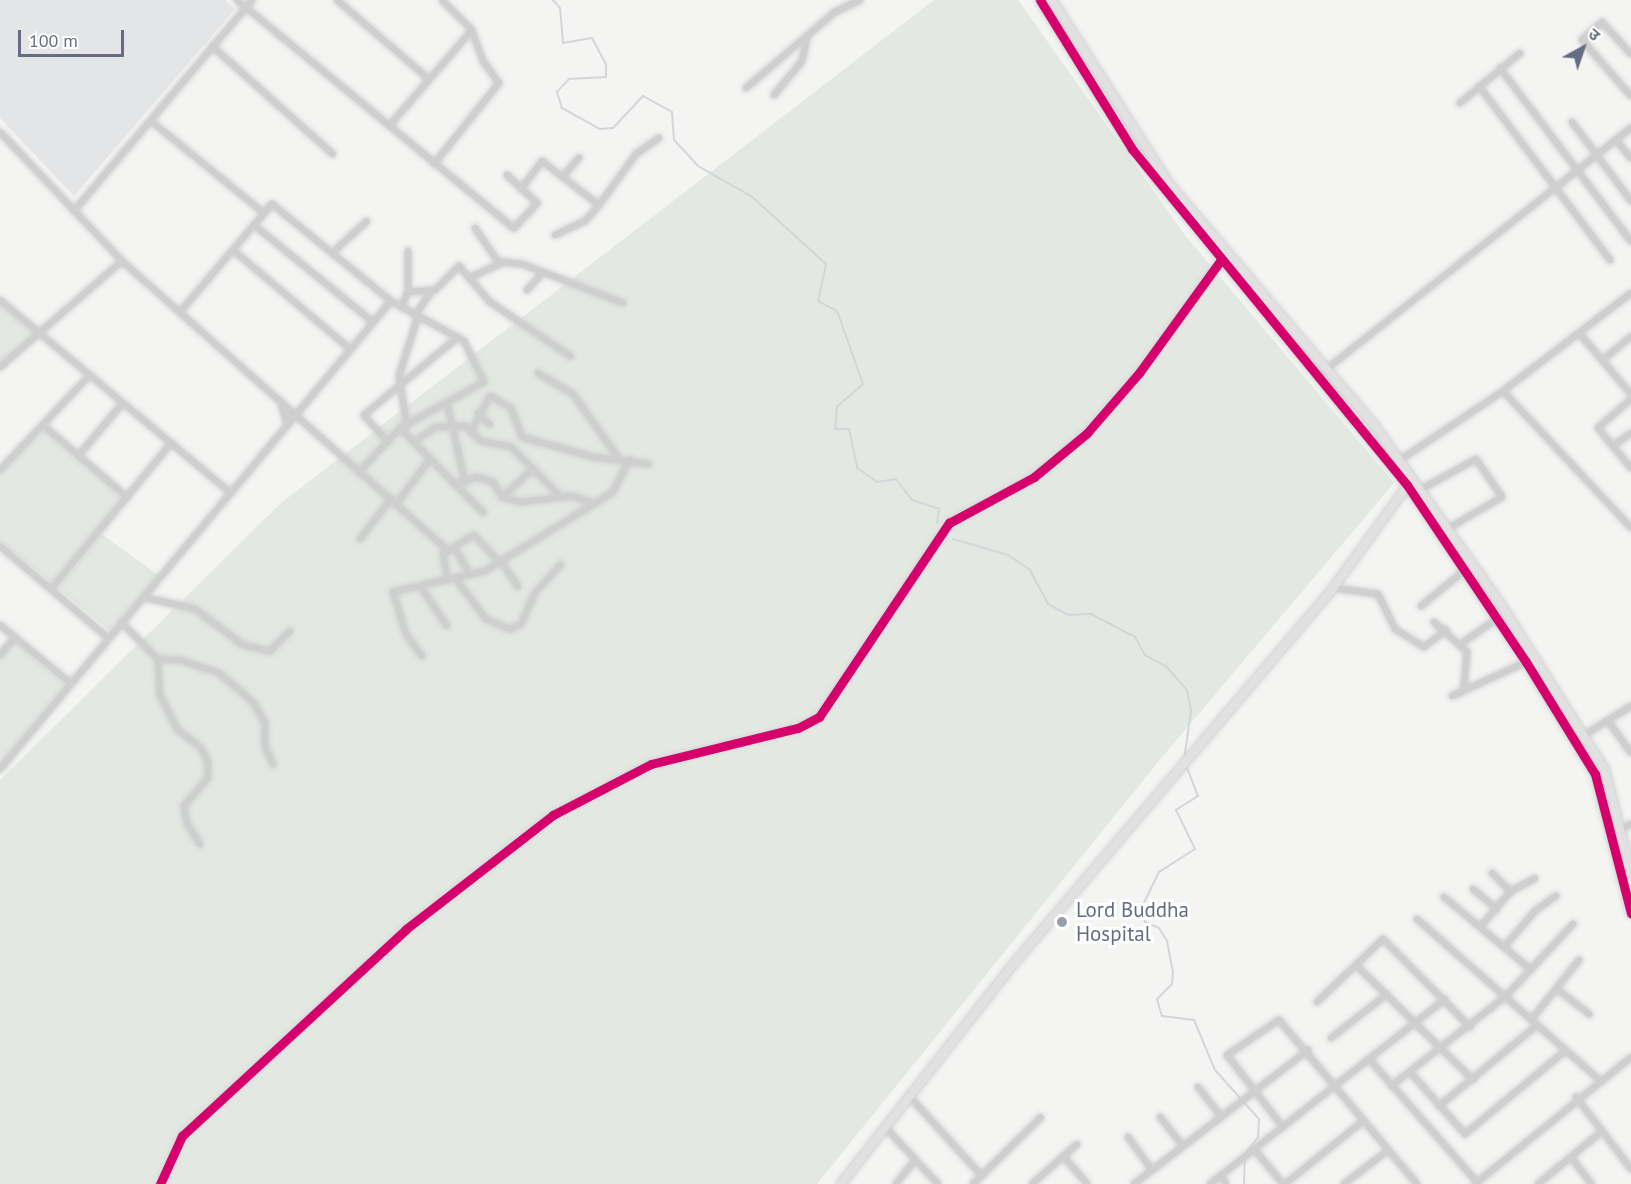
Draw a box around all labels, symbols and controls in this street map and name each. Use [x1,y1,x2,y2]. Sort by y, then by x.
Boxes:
scale bar [21,18,128,56]
north arrow [1553,18,1613,78]
text: उ [1585,24,1605,45]
text: 100 m [29,29,78,52]
place label: Lord Buddha Hospital [1076,897,1189,947]
marker: Lord Buddha Hospital [1053,913,1071,931]

